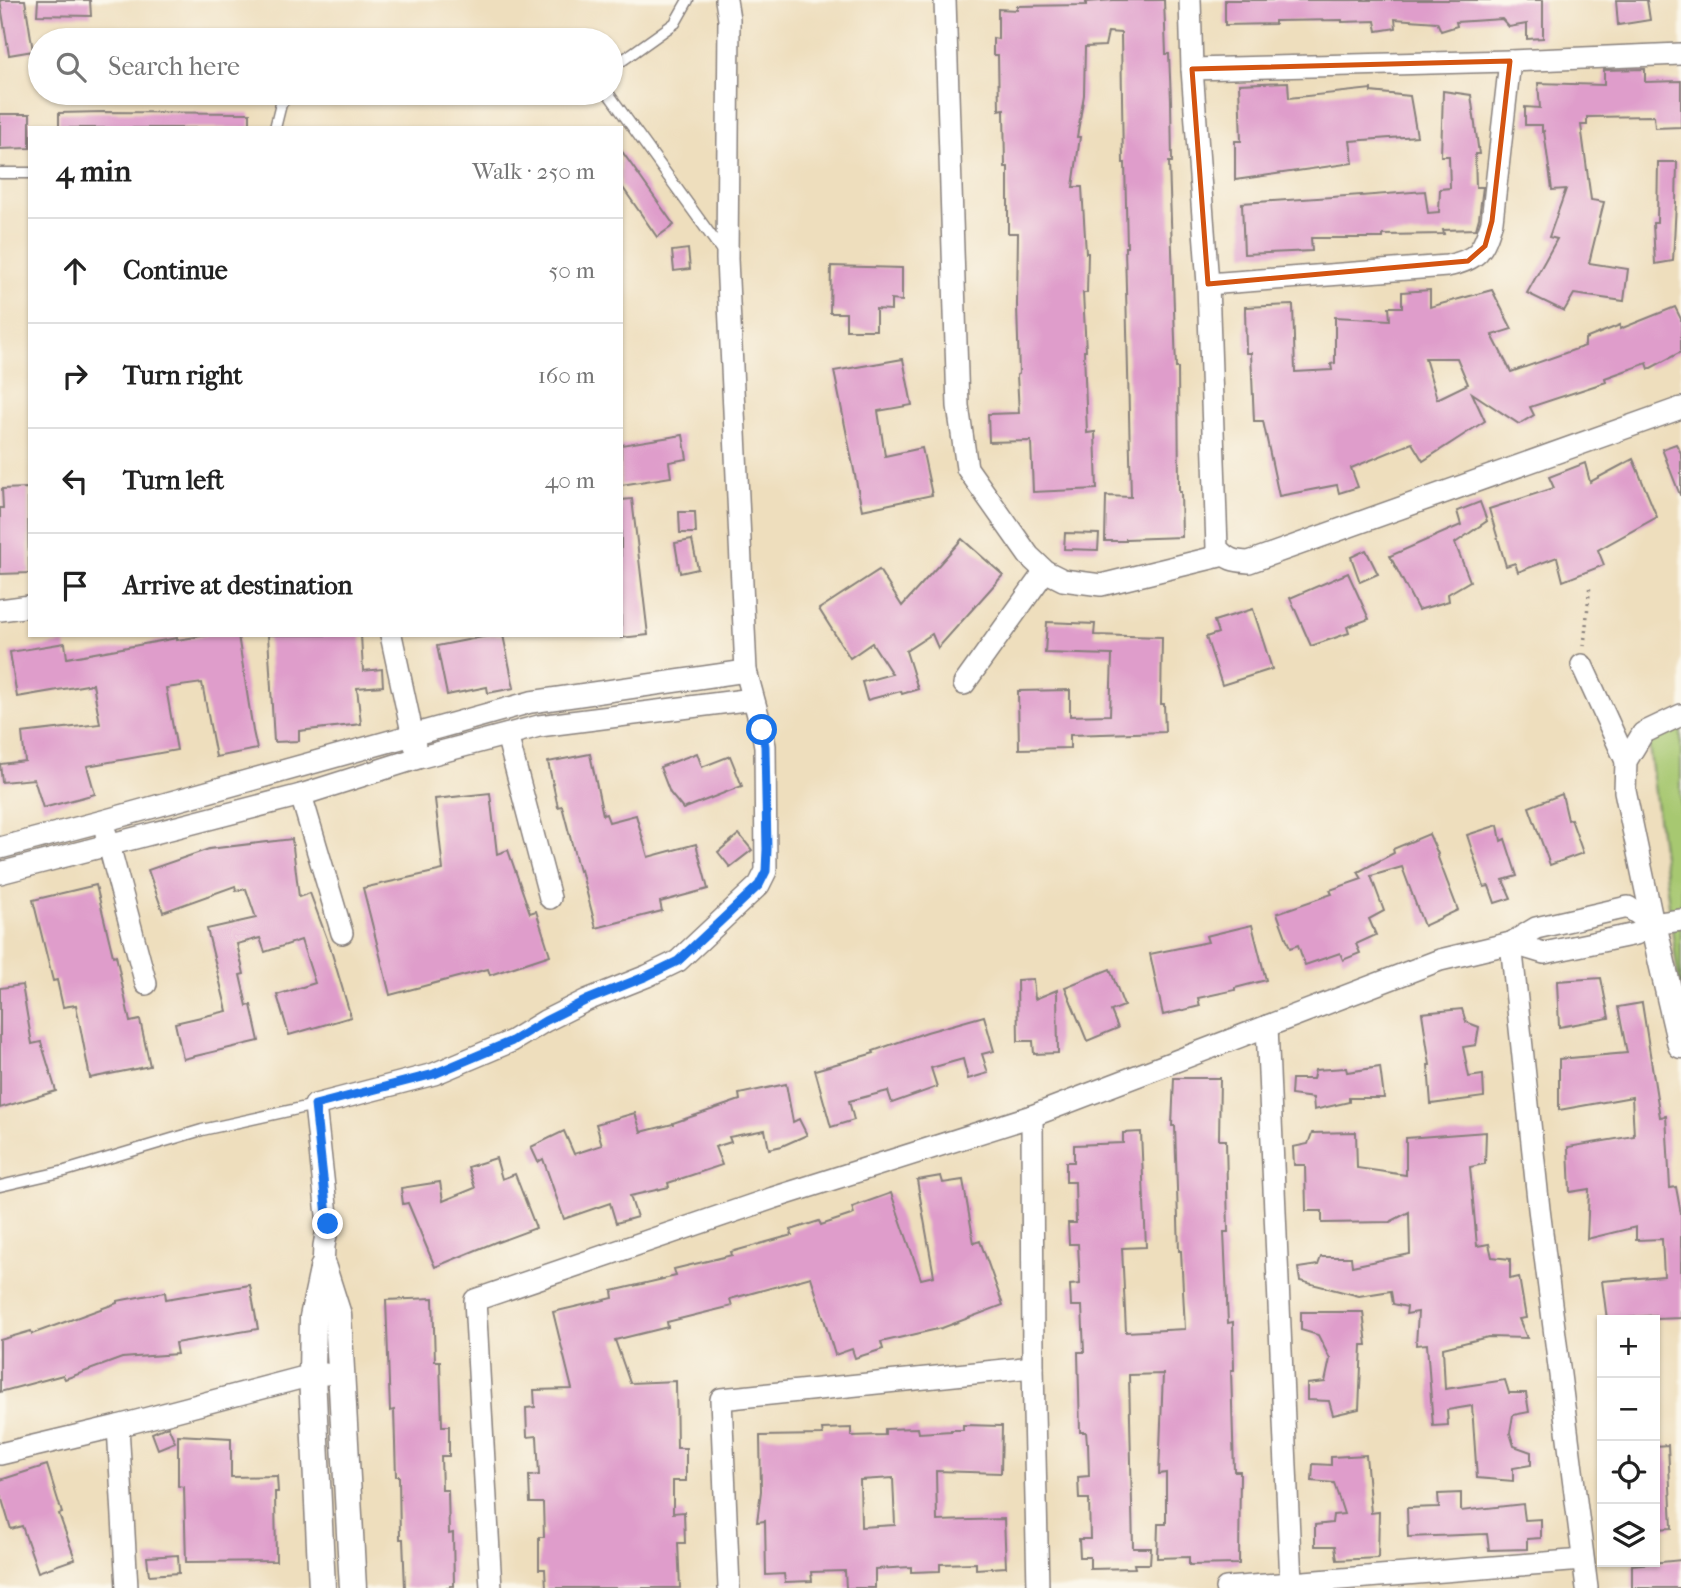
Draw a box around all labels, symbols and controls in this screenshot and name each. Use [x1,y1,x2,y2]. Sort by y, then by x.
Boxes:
search box [28,28,623,105]
icon: search [52,48,90,86]
text: Search here [108,51,240,82]
text: 4 min [56,154,131,189]
text: Walk · 250 m [472,158,595,185]
icon: ahead [56,252,94,290]
text: Continue [123,255,228,286]
text: 50 m [548,257,595,284]
icon: right [56,357,94,395]
text: Turn right [123,360,243,391]
text: 160 m [538,362,595,389]
icon: left [56,462,94,500]
text: Turn left [123,465,224,496]
text: 40 m [545,467,595,494]
icon: arrive [56,567,94,605]
text: Arrive at destination [123,570,353,601]
route start [746,714,777,745]
route end [312,1208,343,1239]
map controls [1597,1315,1660,1567]
button: + [1597,1315,1660,1378]
button: − [1597,1378,1660,1441]
button: locate [1597,1441,1660,1504]
button: layers [1597,1504,1660,1567]

